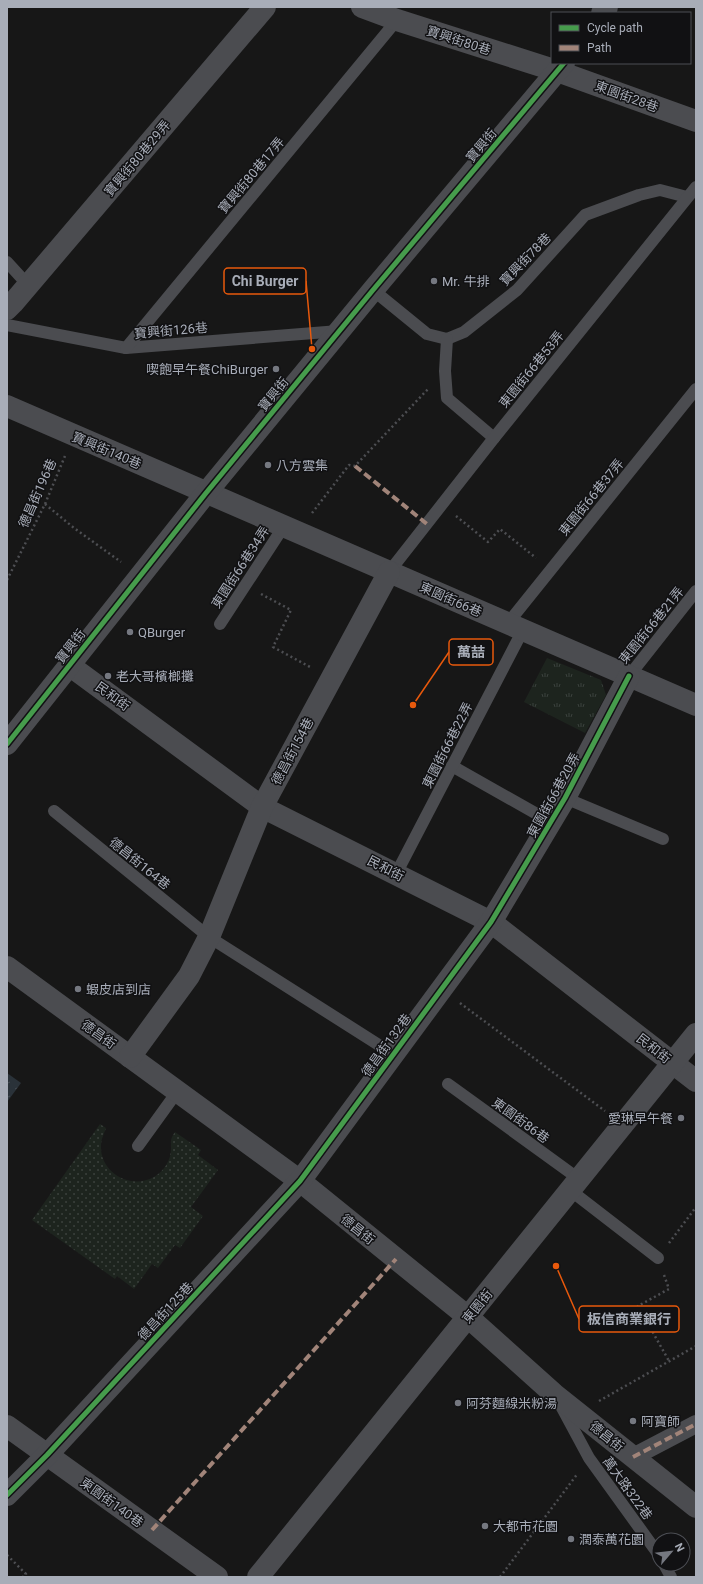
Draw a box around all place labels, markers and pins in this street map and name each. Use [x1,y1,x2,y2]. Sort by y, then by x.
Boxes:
callout: Chi Burger [224,268,306,294]
place label: Mr. 牛排 [442,274,490,289]
marker: Mr. 牛排 [429,276,439,286]
place label: 喫飽早午餐ChiBurger [146,362,269,377]
marker: 喫飽早午餐ChiBurger [271,364,281,374]
place label: 八方雲集 [276,458,328,473]
marker: 八方雲集 [263,460,273,470]
place label: QBurger [138,625,186,640]
marker: QBurger [125,627,135,637]
callout: 萬喆 [449,639,493,665]
place label: 老大哥檳榔攤 [116,669,194,684]
marker: 老大哥檳榔攤 [103,671,113,681]
place label: 蝦皮店到店 [86,982,151,997]
marker: 蝦皮店到店 [73,984,83,994]
place label: 愛琳早午餐 [608,1111,673,1126]
marker: 愛琳早午餐 [676,1113,686,1123]
callout: 板信商業銀行 [579,1306,679,1332]
place label: 阿芬麵線米粉湯 [466,1396,557,1411]
marker: 阿芬麵線米粉湯 [453,1398,463,1408]
place label: 阿寶師 [641,1414,680,1429]
marker: 阿寶師 [628,1416,638,1426]
place label: 大都市花園 [493,1519,558,1534]
marker: 大都市花園 [480,1521,490,1531]
place label: 潤泰萬花園 [579,1532,644,1547]
marker: 潤泰萬花園 [566,1534,576,1544]

